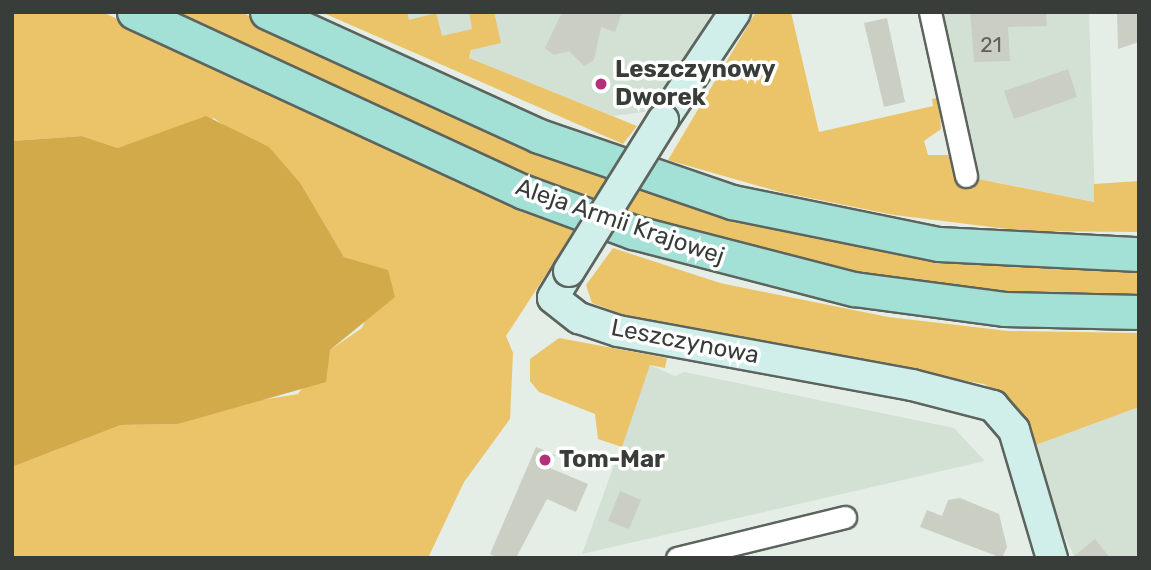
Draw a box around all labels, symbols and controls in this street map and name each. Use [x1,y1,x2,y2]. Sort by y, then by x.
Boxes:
house number: 21 [980,32,1002,58]
place label: Leszczynowy Dworek [615,56,776,112]
marker: Leszczynowy Dworek [593,76,609,92]
street label: Aleja Armii Krajowej [512,173,728,271]
street label: Leszczynowa [609,314,761,370]
place label: Tom-Mar [559,446,665,474]
marker: Tom-Mar [537,452,553,468]

